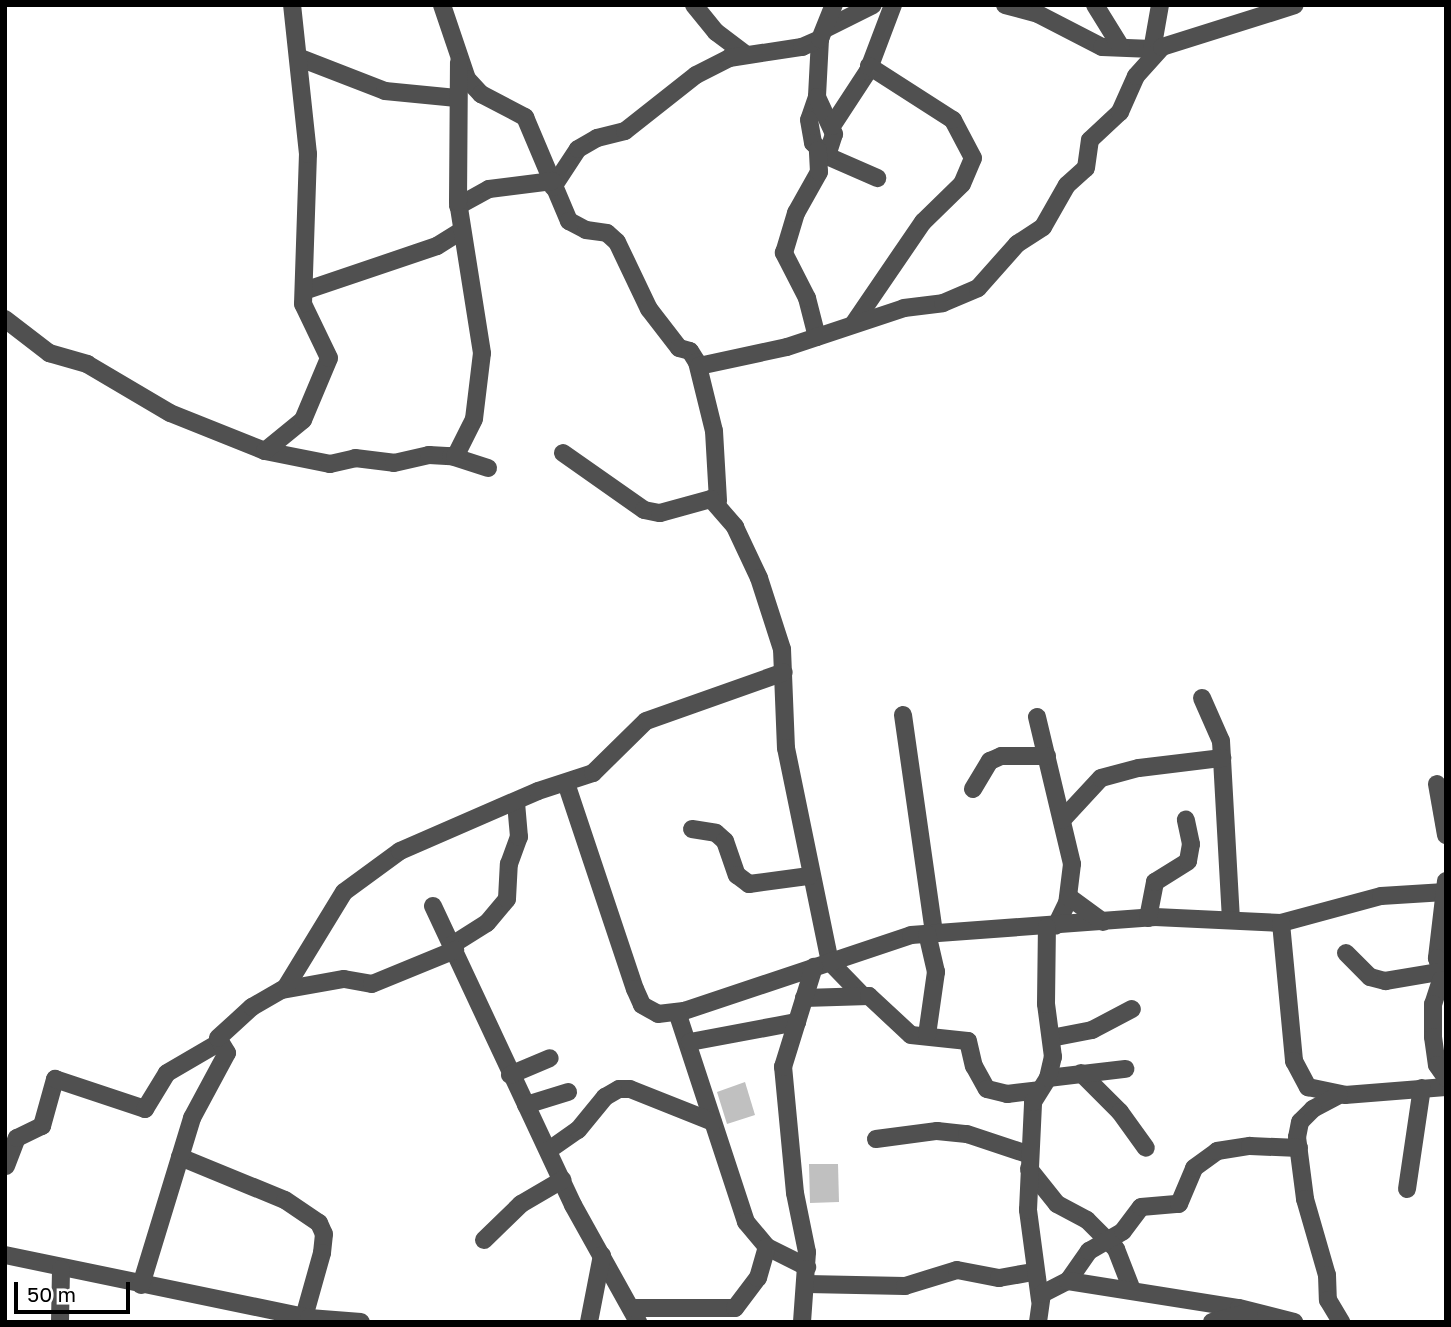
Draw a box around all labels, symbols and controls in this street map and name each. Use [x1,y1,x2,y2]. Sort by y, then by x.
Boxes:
scale bar [18,1268,133,1312]
text: 50 m [27,1281,76,1307]

